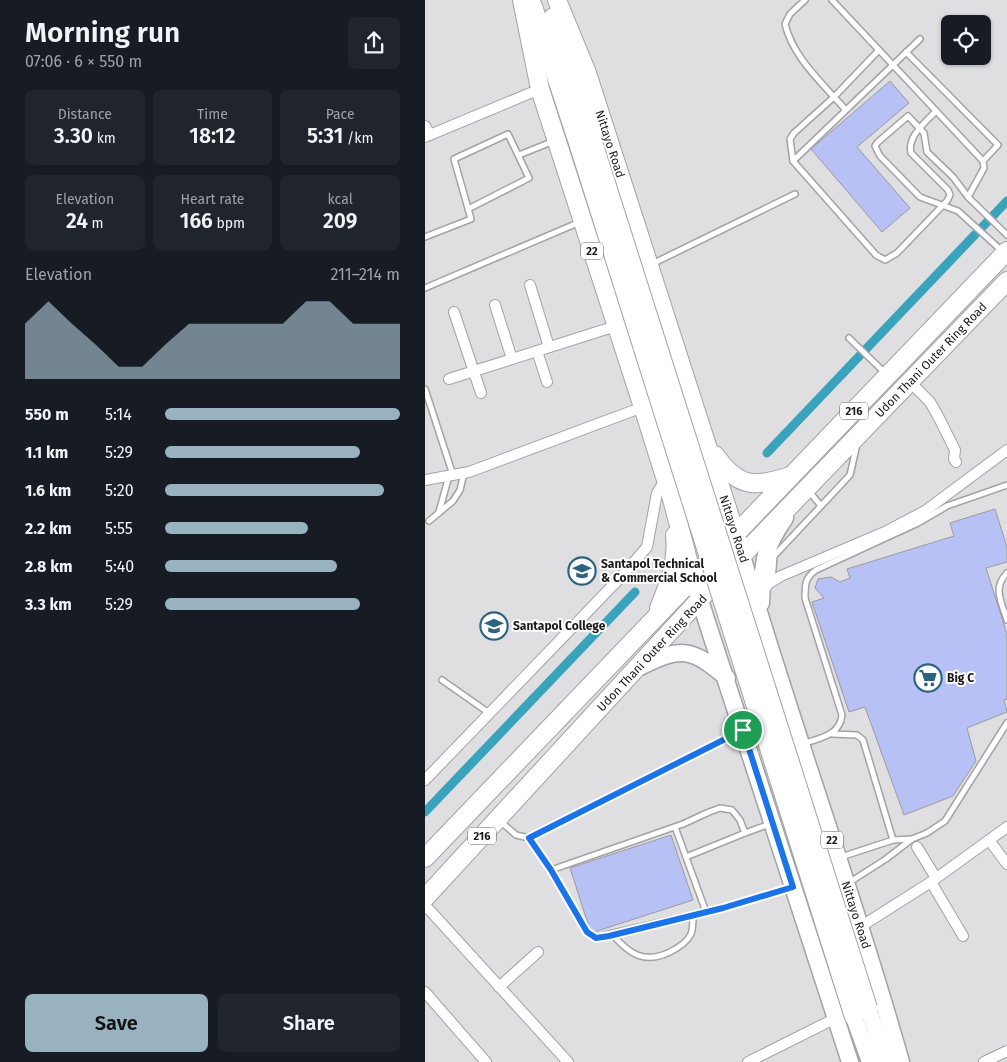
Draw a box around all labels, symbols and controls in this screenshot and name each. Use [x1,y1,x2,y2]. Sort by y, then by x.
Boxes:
map controls [941,15,991,65]
button: locate [941,15,991,65]
text: Morning run [25,16,180,49]
button: share [348,17,400,69]
text: 07:06 · 6 × 550 m [25,52,142,71]
text: Distance [58,106,112,123]
text: Time [197,106,228,123]
text: Pace [326,106,355,123]
street label: Nittayo Road [592,108,628,180]
text: 3.30 [54,123,93,149]
text: 18:12 [189,123,236,149]
text: 5:31 [307,123,343,149]
text: km [93,130,116,147]
text: /km [343,130,373,147]
text: Elevation [55,191,114,208]
text: Heart rate [181,191,244,208]
text: kcal [328,191,353,208]
text: 24 [66,208,88,234]
text: 166 [180,208,213,234]
text: 209 [323,208,357,234]
text: m [88,215,104,232]
text: bpm [213,215,245,232]
road number: 22 [581,242,603,260]
text: Elevation [25,265,92,284]
text: 211–214 m [331,265,400,284]
street label: Udon Thani Outer Ring Road [872,300,990,420]
road number: 216 [840,402,868,420]
text: 550 m [25,405,69,424]
text: 5:14 [105,405,132,424]
text: 1.1 km [25,443,68,462]
text: 5:29 [105,443,133,462]
text: 1.6 km [25,481,71,500]
text: 5:20 [105,481,134,500]
street label: Nittayo Road [716,493,752,565]
text: 2.2 km [25,519,72,538]
text: 5:55 [105,519,133,538]
school or university icon: Santapol Technical & Commercial School [567,556,597,586]
text: 2.8 km [25,557,73,576]
text: 5:40 [105,557,134,576]
place label: Santapol Technical & Commercial School [601,557,718,585]
street label: Udon Thani Outer Ring Road [594,592,710,714]
text: 3.3 km [25,595,72,614]
text: 5:29 [105,595,133,614]
school or university icon: Santapol College [479,611,509,641]
place label: Santapol College [513,619,606,633]
supermarket icon: Big C [913,663,943,693]
place label: Big C [947,671,974,685]
pin [722,709,764,751]
icon: arrive [729,716,757,744]
road number: 216 [468,828,496,844]
road number: 22 [821,832,843,848]
street label: Nittayo Road [838,879,874,951]
button: Save [25,994,208,1052]
button: Share [218,994,400,1052]

